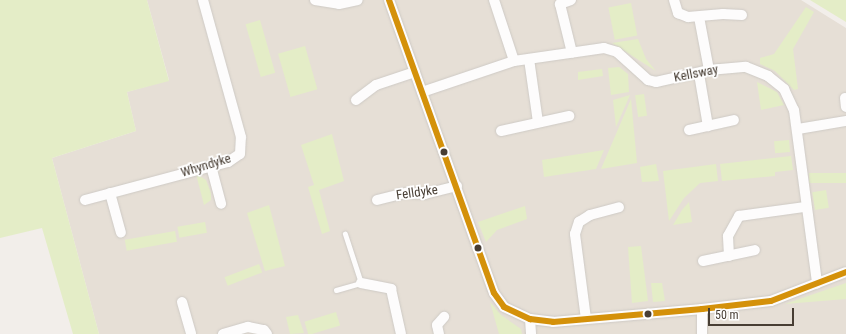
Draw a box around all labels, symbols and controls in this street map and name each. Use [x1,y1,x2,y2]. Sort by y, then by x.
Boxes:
street label: Kellsway [672,62,720,86]
unlabelled marker [439,147,449,157]
street label: Whyndyke [179,151,233,181]
street label: Felldyke [395,182,439,204]
unlabelled marker [473,243,483,253]
scale bar [710,300,796,326]
text: 50 m [715,308,739,322]
unlabelled marker [643,309,653,319]

